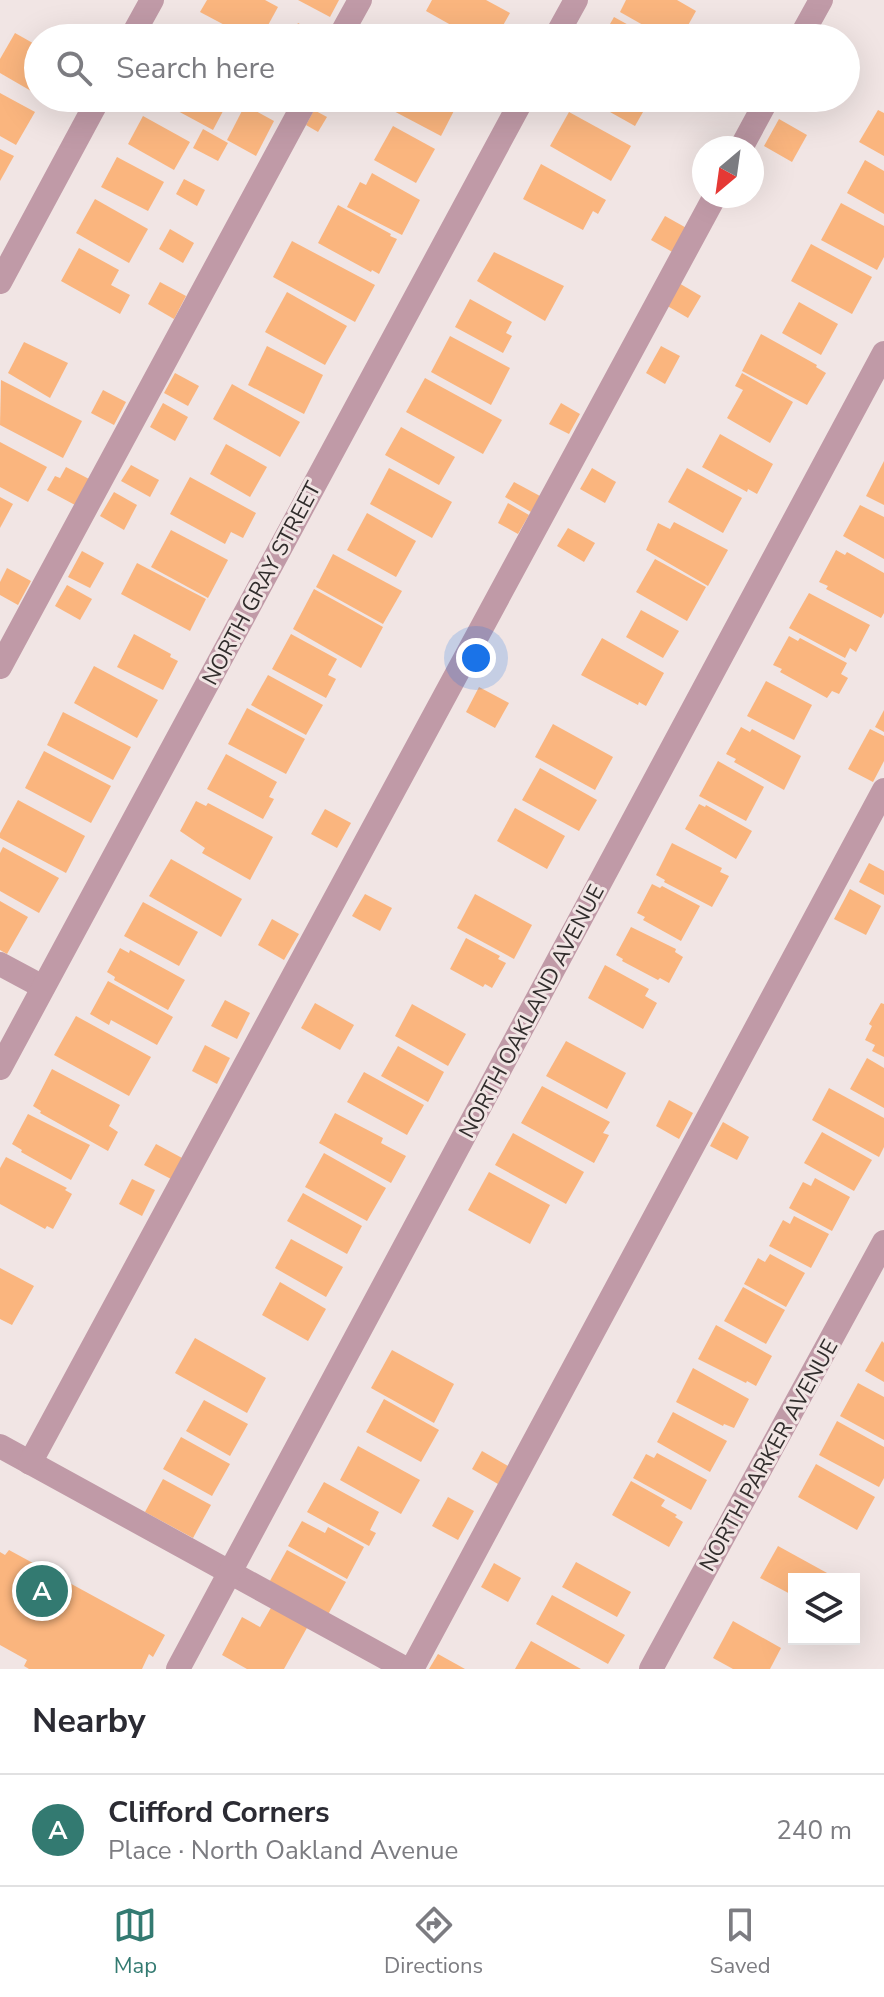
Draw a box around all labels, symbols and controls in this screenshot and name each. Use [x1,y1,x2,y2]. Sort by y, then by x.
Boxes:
search box [24,24,860,112]
icon: search [52,46,96,90]
text: Search here [116,48,275,89]
north arrow [692,136,764,208]
street label: NORTH GRAY STREET [195,476,329,691]
your location [456,638,496,678]
street label: NORTH OAKLAND AVENUE [452,879,612,1144]
street label: NORTH PARKER AVENUE [692,1334,845,1577]
pin: A [16,1561,68,1621]
map controls [788,1573,860,1645]
button: layers [788,1573,860,1645]
text: Nearby [32,1698,146,1744]
text: Clifford Corners [108,1792,330,1833]
text: A [48,1813,68,1848]
text: 240 m [776,1813,852,1848]
text: Place · North Oakland Avenue [108,1833,458,1868]
tab: Map [113,1903,157,1981]
tab: Directions [384,1903,483,1981]
tab: Saved [710,1903,771,1981]

